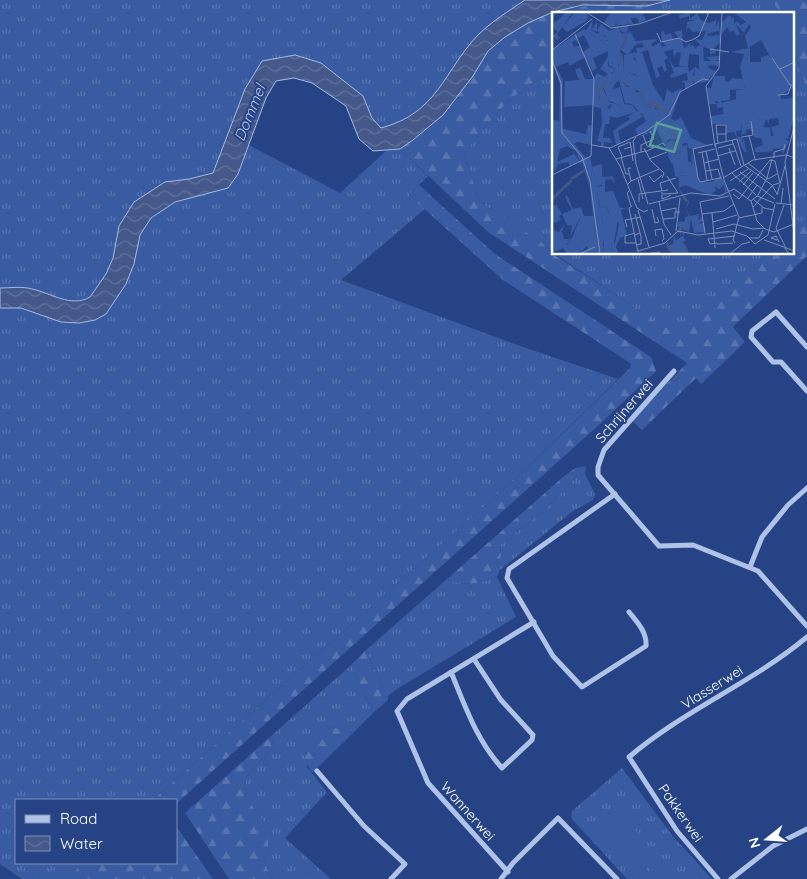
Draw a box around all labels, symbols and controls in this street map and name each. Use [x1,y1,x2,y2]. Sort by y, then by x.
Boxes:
inset map [552,12,794,255]
water label: Dommel [230,80,270,144]
street label: Schrijnerwei [591,375,657,447]
street label: Vlasserwei [678,661,746,713]
street label: Wannerwei [437,778,499,844]
street label: Pakkerwei [654,780,708,846]
legend [15,799,178,864]
text: Road [60,809,97,828]
north arrow [742,814,792,864]
text: Water [60,834,103,853]
text: N [744,835,765,850]

